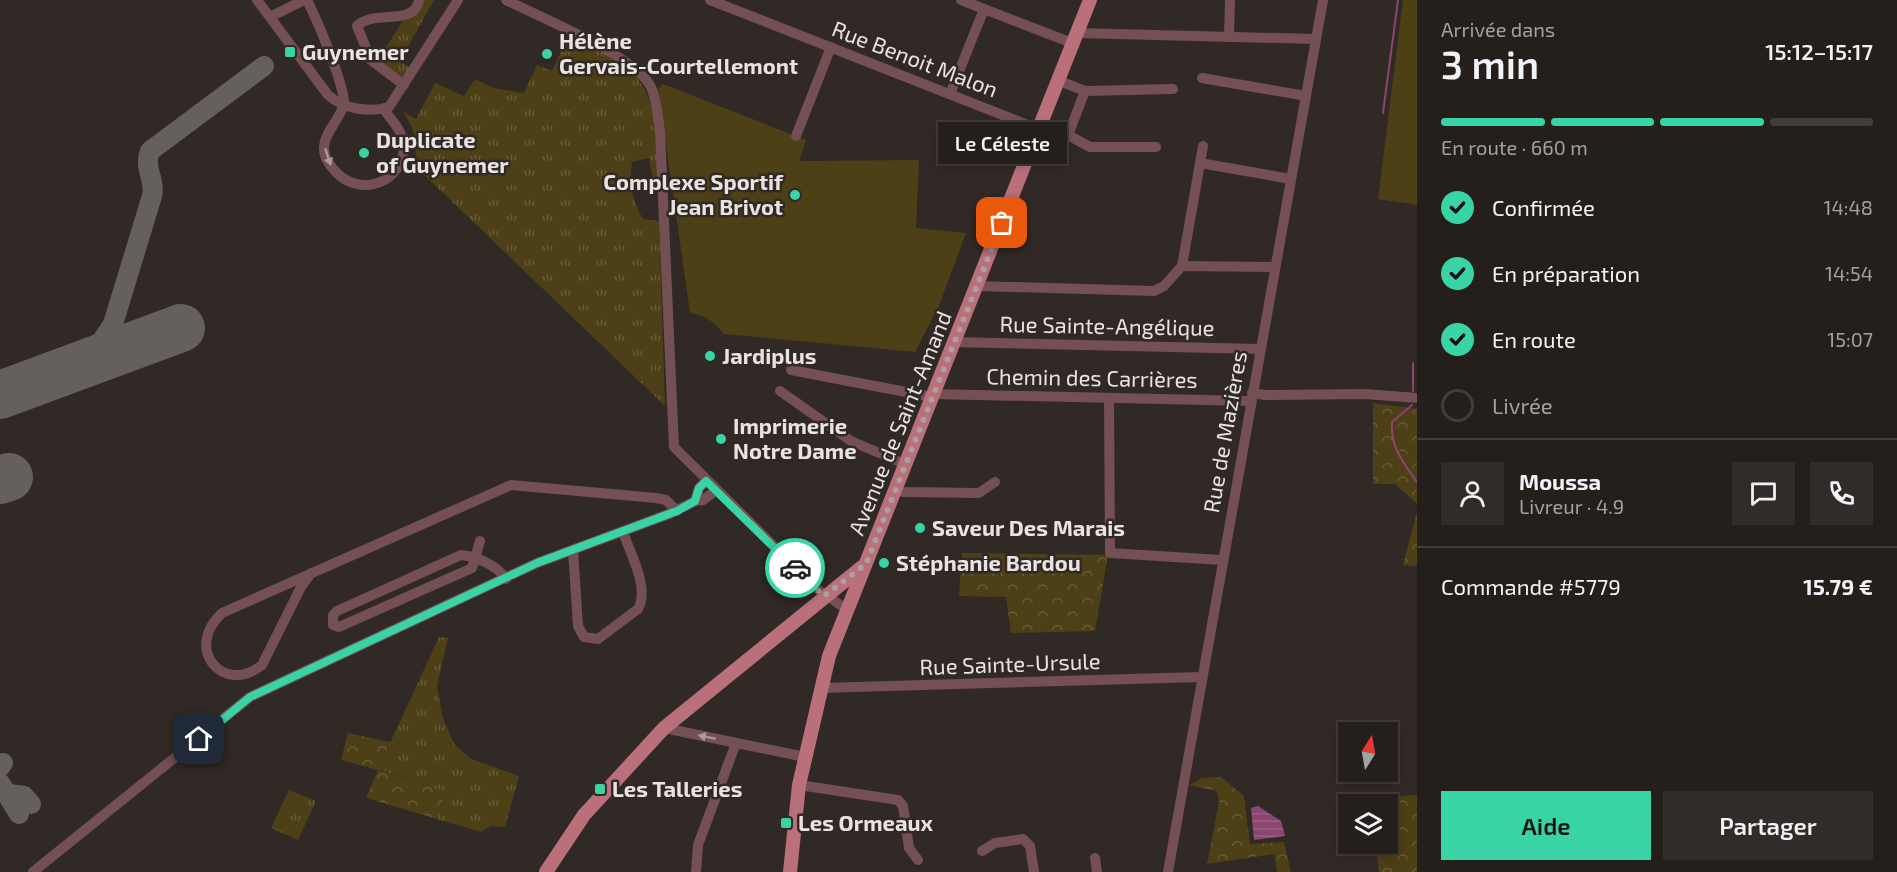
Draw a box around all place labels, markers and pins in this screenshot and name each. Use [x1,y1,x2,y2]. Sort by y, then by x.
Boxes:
place label: Hélène Gervais-Courtellemont [559,27,798,78]
place label: Guynemer [302,38,409,65]
marker: Guynemer [283,45,297,59]
marker: Hélène Gervais-Courtellemont [540,47,554,61]
callout: Le Céleste [938,121,1066,163]
place label: Duplicate of Guynemer [376,126,509,178]
marker: Duplicate of Guynemer [357,146,371,160]
place label: Complexe Sportif Jean Brivot [603,168,784,219]
marker: Complexe Sportif Jean Brivot [788,188,802,202]
pin [976,197,1027,248]
place label: Jardiplus [722,342,816,368]
marker: Jardiplus [703,349,717,363]
place label: Imprimerie Notre Dame [733,412,857,463]
marker: Imprimerie Notre Dame [714,432,728,446]
place label: Saveur Des Marais [932,514,1125,540]
marker: Saveur Des Marais [913,521,927,535]
place label: Stéphanie Bardou [896,549,1081,575]
marker: Stéphanie Bardou [877,556,891,570]
pin [173,713,224,764]
place label: Les Talleries [612,775,742,801]
marker: Les Talleries [593,782,607,796]
place label: Les Ormeaux [798,809,934,835]
marker: Les Ormeaux [779,816,793,830]

